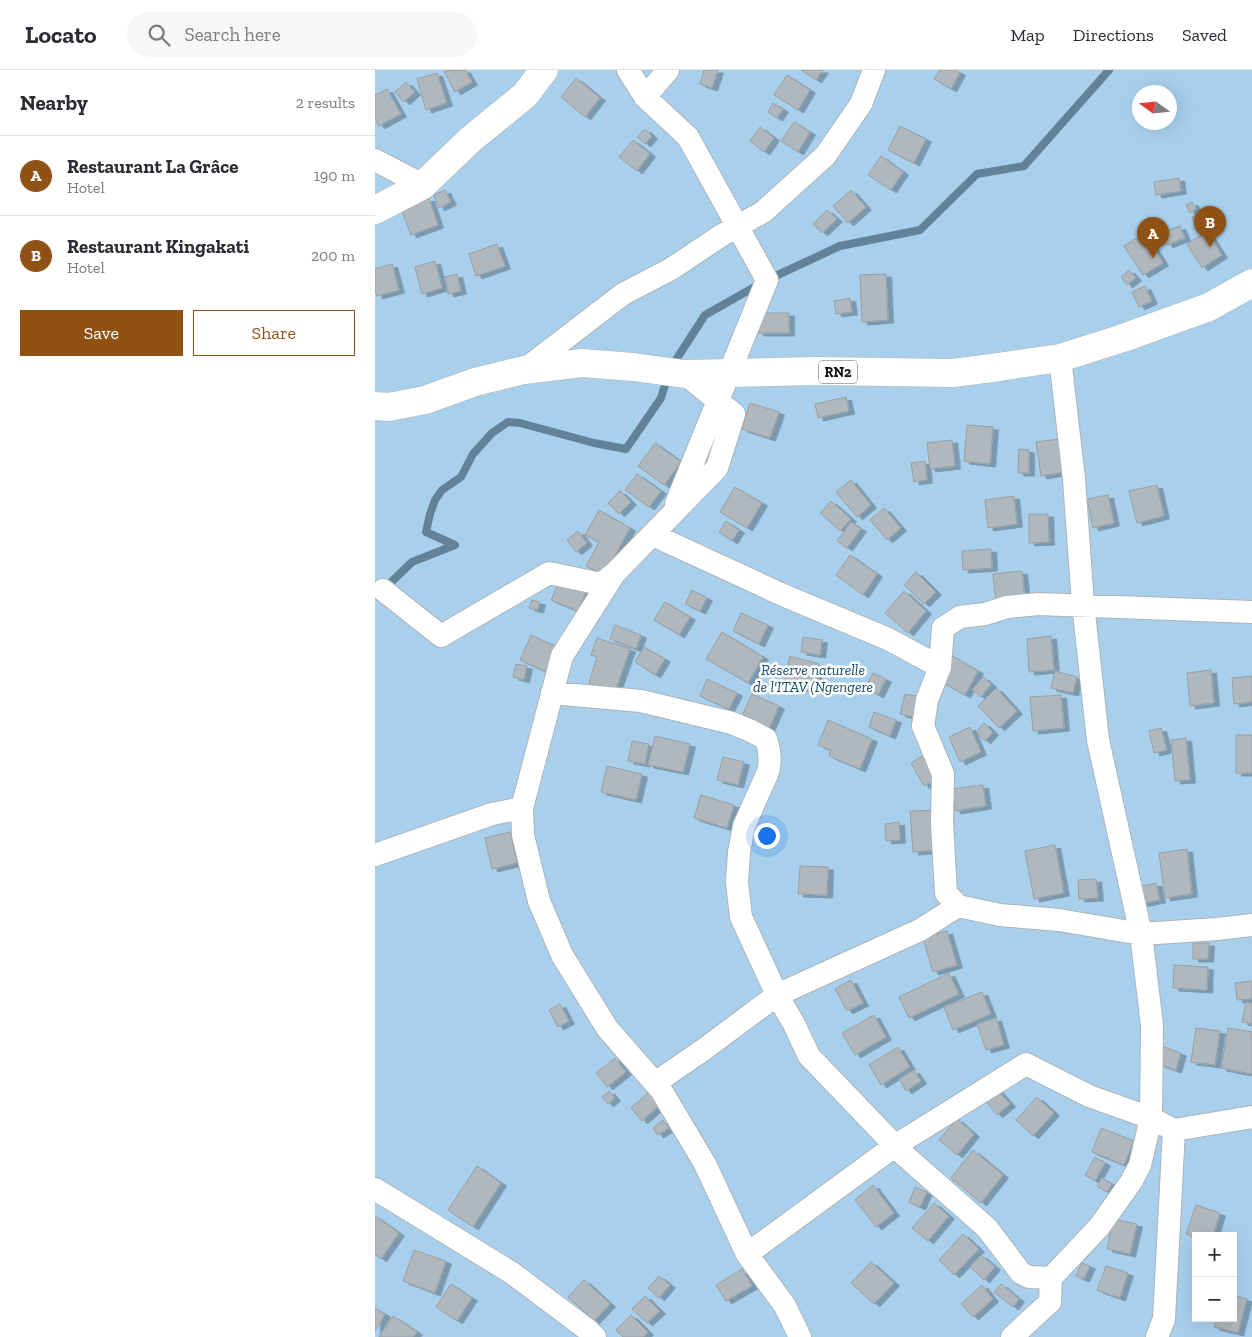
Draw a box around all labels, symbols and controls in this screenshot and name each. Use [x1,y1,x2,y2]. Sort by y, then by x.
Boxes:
search box [127,12,477,57]
text: Locato [25,20,97,49]
icon: search [145,21,173,49]
text: Search here [185,23,281,46]
text: Map [1010,24,1045,46]
text: Directions [1073,24,1154,46]
text: Saved [1182,24,1227,46]
north arrow [1132,85,1177,130]
text: Nearby [20,90,88,115]
text: 2 results [296,93,355,112]
text: Restaurant La Grâce [67,155,238,178]
text: A [31,166,42,185]
text: 190 m [314,166,355,185]
text: Hotel [67,178,105,197]
pin: B [1194,206,1226,247]
pin: A [1137,217,1169,258]
text: Restaurant Kingakati [67,235,249,258]
text: B [31,246,41,265]
text: 200 m [311,246,355,265]
text: Hotel [67,258,105,277]
button: Save [20,310,183,356]
button: Share [193,310,355,356]
road number: RN2 [819,360,857,384]
park label: Réserve naturelle de l'ITAV (Ngengere [753,661,873,696]
your location [754,823,780,849]
map controls [1192,1232,1237,1322]
button: + [1192,1232,1237,1277]
button: − [1192,1277,1237,1322]

